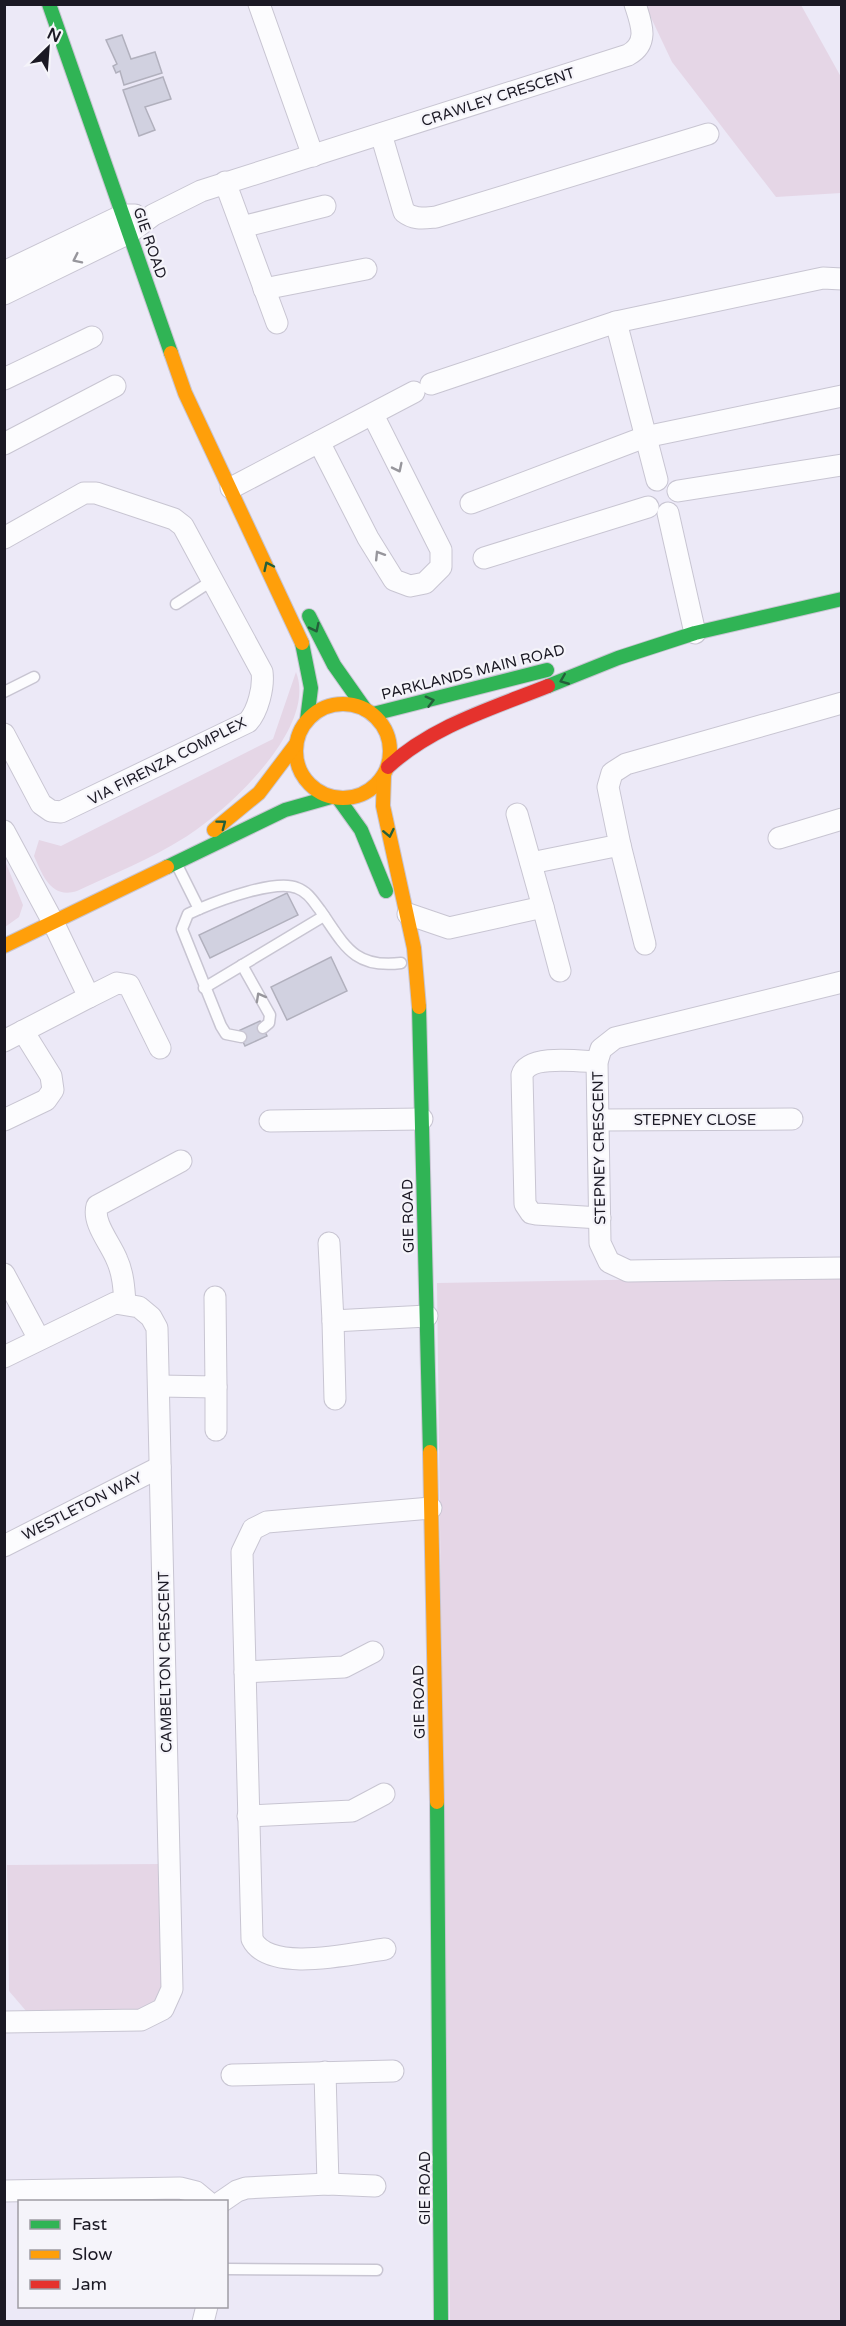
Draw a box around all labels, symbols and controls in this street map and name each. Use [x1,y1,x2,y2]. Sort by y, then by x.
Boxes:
north arrow [18,18,78,78]
text: N [44,24,64,47]
street label: CRAWLEY CRESCENT [419,64,577,130]
street label: GIE ROAD [129,205,171,281]
one-way arrow [72,251,83,263]
one-way arrow [391,461,403,472]
one-way arrow [374,551,386,561]
one-way arrow [263,561,275,572]
one-way arrow [307,622,319,633]
street label: PARKLANDS MAIN ROAD [379,640,567,704]
one-way arrow [559,673,570,685]
one-way arrow [424,696,435,708]
street label: VIA FIRENZA COMPLEX [85,713,249,809]
one-way arrow [216,820,227,831]
one-way arrow [382,827,395,837]
one-way arrow [256,993,267,1003]
street label: STEPNEY CRESCENT [589,1071,609,1225]
street label: STEPNEY CLOSE [634,1111,756,1129]
street label: GIE ROAD [398,1179,418,1253]
street label: WESTLETON WAY [19,1468,146,1544]
street label: CAMBELTON CRESCENT [154,1571,176,1753]
street label: GIE ROAD [409,1665,429,1739]
street label: GIE ROAD [416,2151,434,2225]
legend [18,2200,228,2308]
text: Fast [72,2213,107,2235]
text: Slow [72,2243,113,2265]
text: Jam [72,2273,107,2295]

